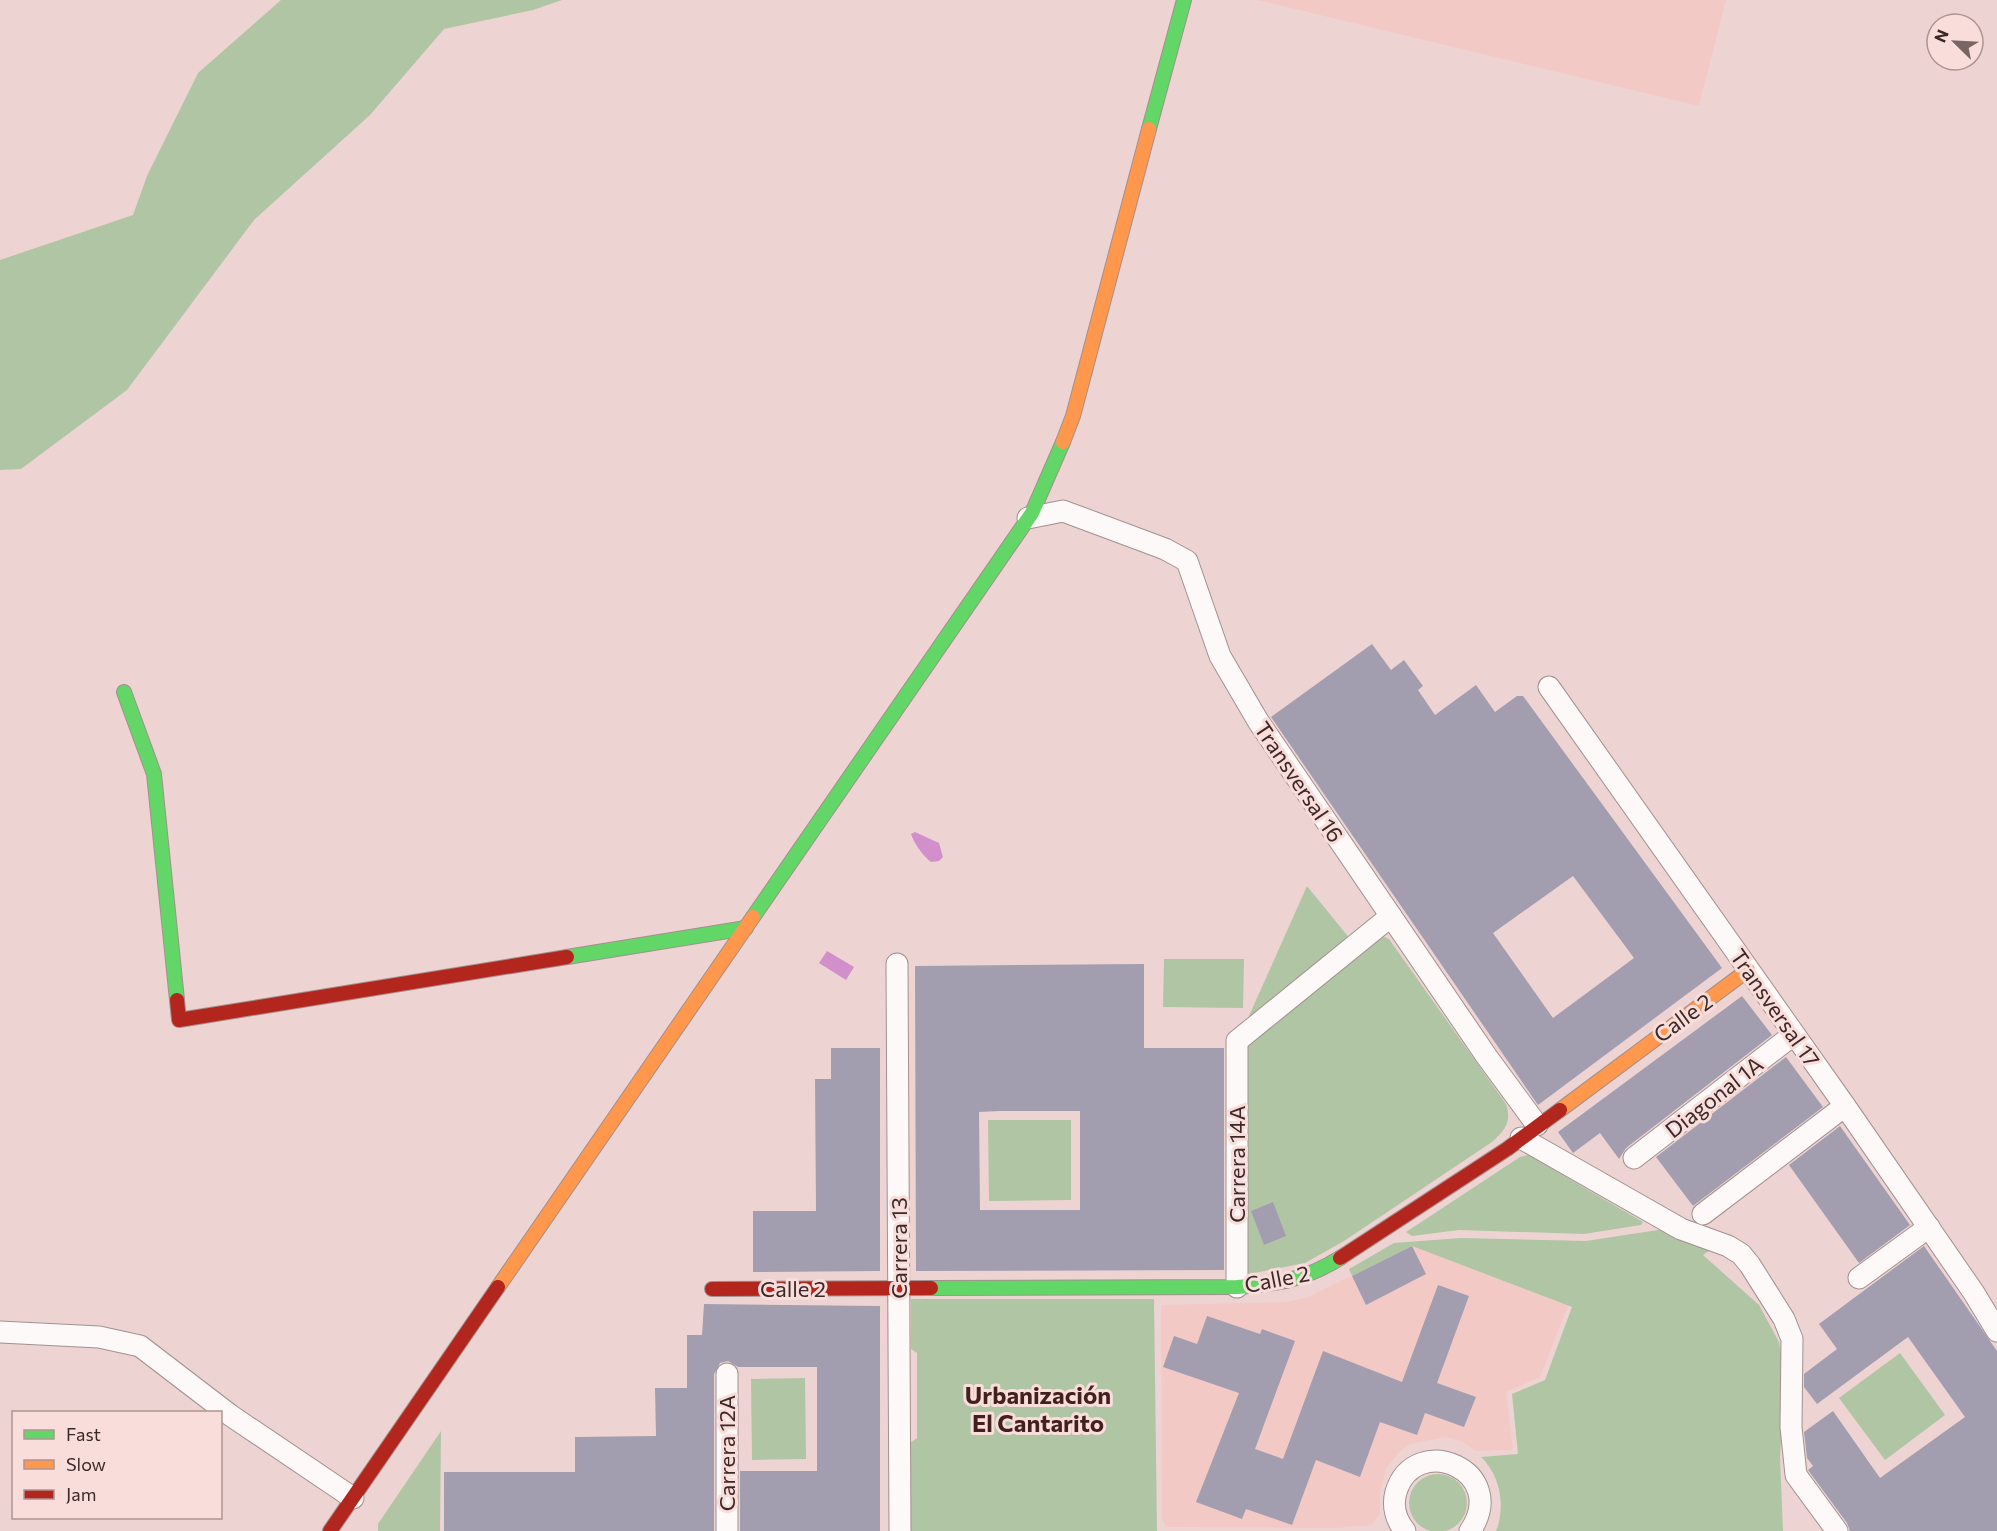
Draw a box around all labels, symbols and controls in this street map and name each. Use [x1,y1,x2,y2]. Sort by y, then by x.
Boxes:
north arrow [1925,12,1985,72]
text: N [1930,26,1952,45]
street label: Transversal 16 [1249,716,1350,847]
street label: Transversal 17 [1725,943,1826,1072]
street label: Calle 2 [1648,987,1717,1048]
street label: Diagonal 1A [1659,1050,1768,1143]
street label: Carrera 14A [1223,1105,1250,1223]
street label: Carrera 13 [885,1197,912,1299]
street label: Calle 2 [1242,1259,1312,1298]
street label: Calle 2 [760,1275,826,1302]
district label: Urbanización El Cantarito [965,1380,1111,1437]
street label: Carrera 12A [713,1395,740,1511]
legend [12,1411,222,1519]
text: Fast [66,1423,101,1445]
text: Slow [66,1453,106,1475]
text: Jam [66,1483,96,1505]

